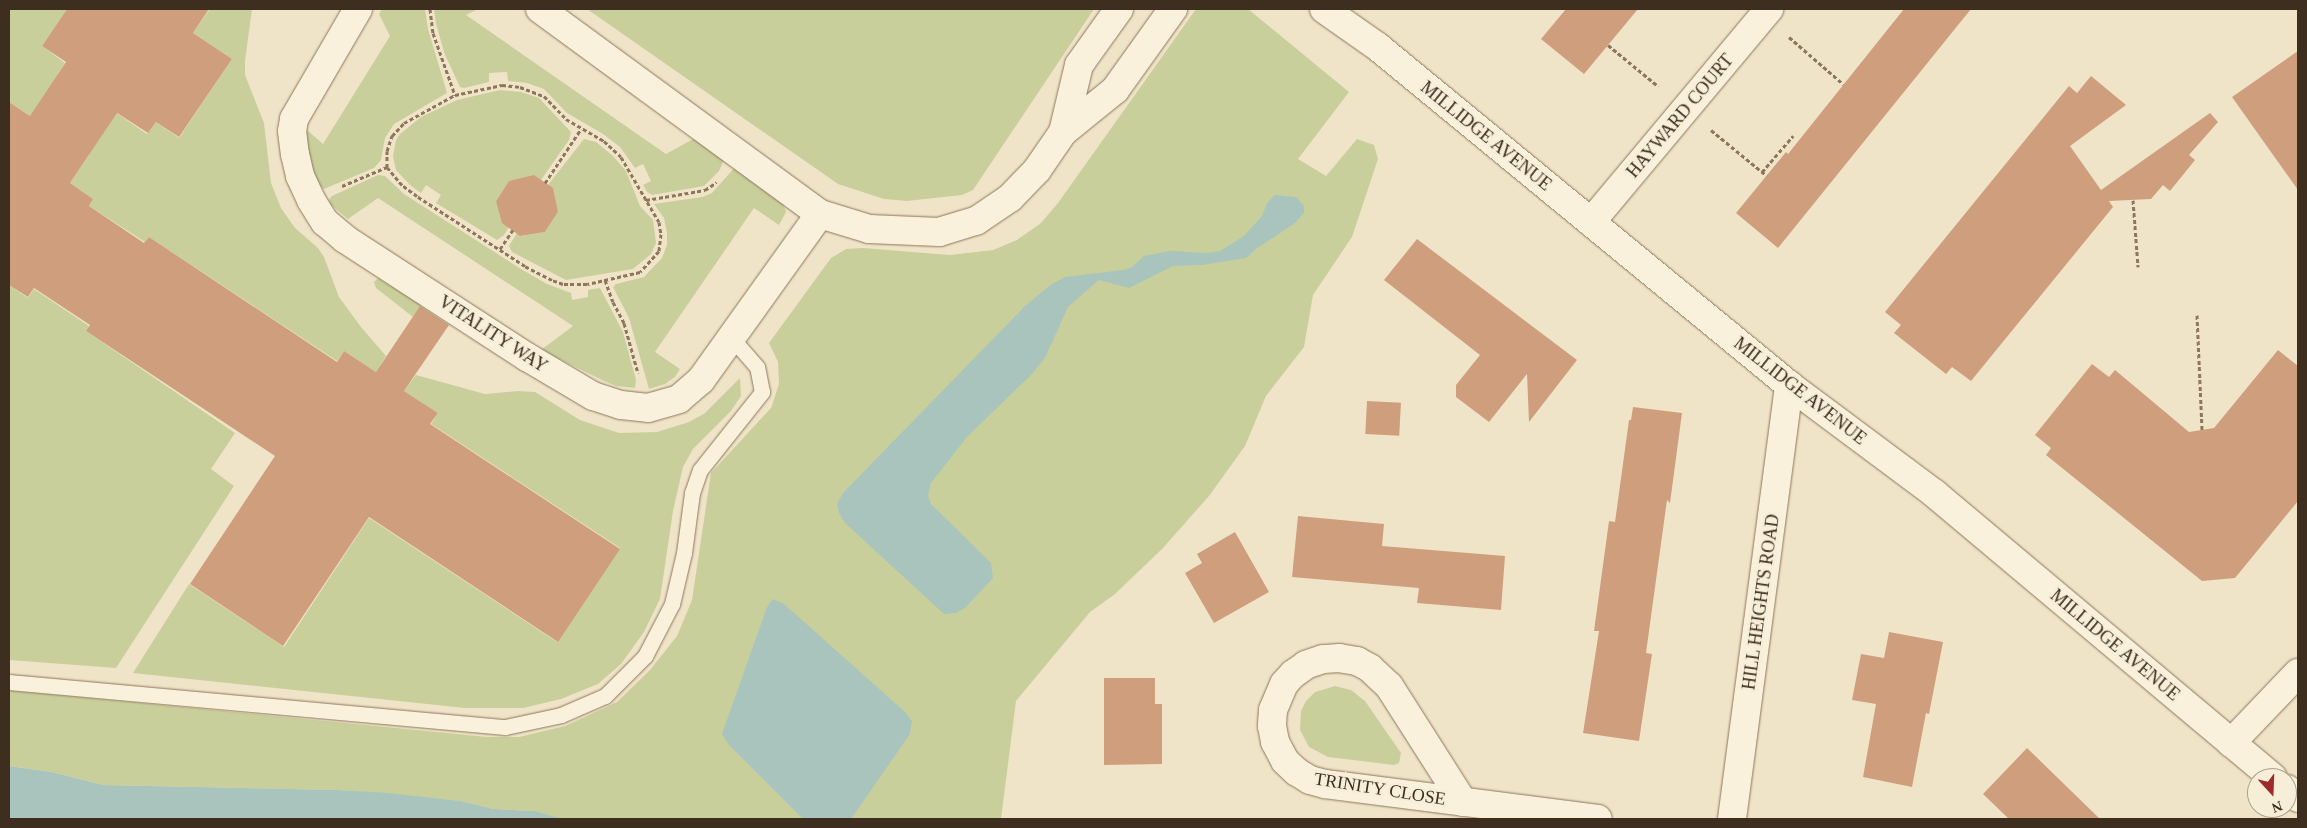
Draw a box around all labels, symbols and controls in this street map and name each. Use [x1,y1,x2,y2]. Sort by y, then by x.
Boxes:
street label: HAYWARD COURT [1622,50,1738,182]
street label: MILLIDGE AVENUE [1416,76,1556,196]
street label: VITALITY WAY [434,291,552,377]
street label: MILLIDGE AVENUE [1729,332,1871,450]
street label: HILL HEIGHTS ROAD [1738,512,1784,692]
street label: MILLIDGE AVENUE [2046,584,2184,706]
street label: TRINITY CLOSE [1312,768,1448,810]
north arrow [2247,768,2297,818]
text: N [2270,798,2284,815]

